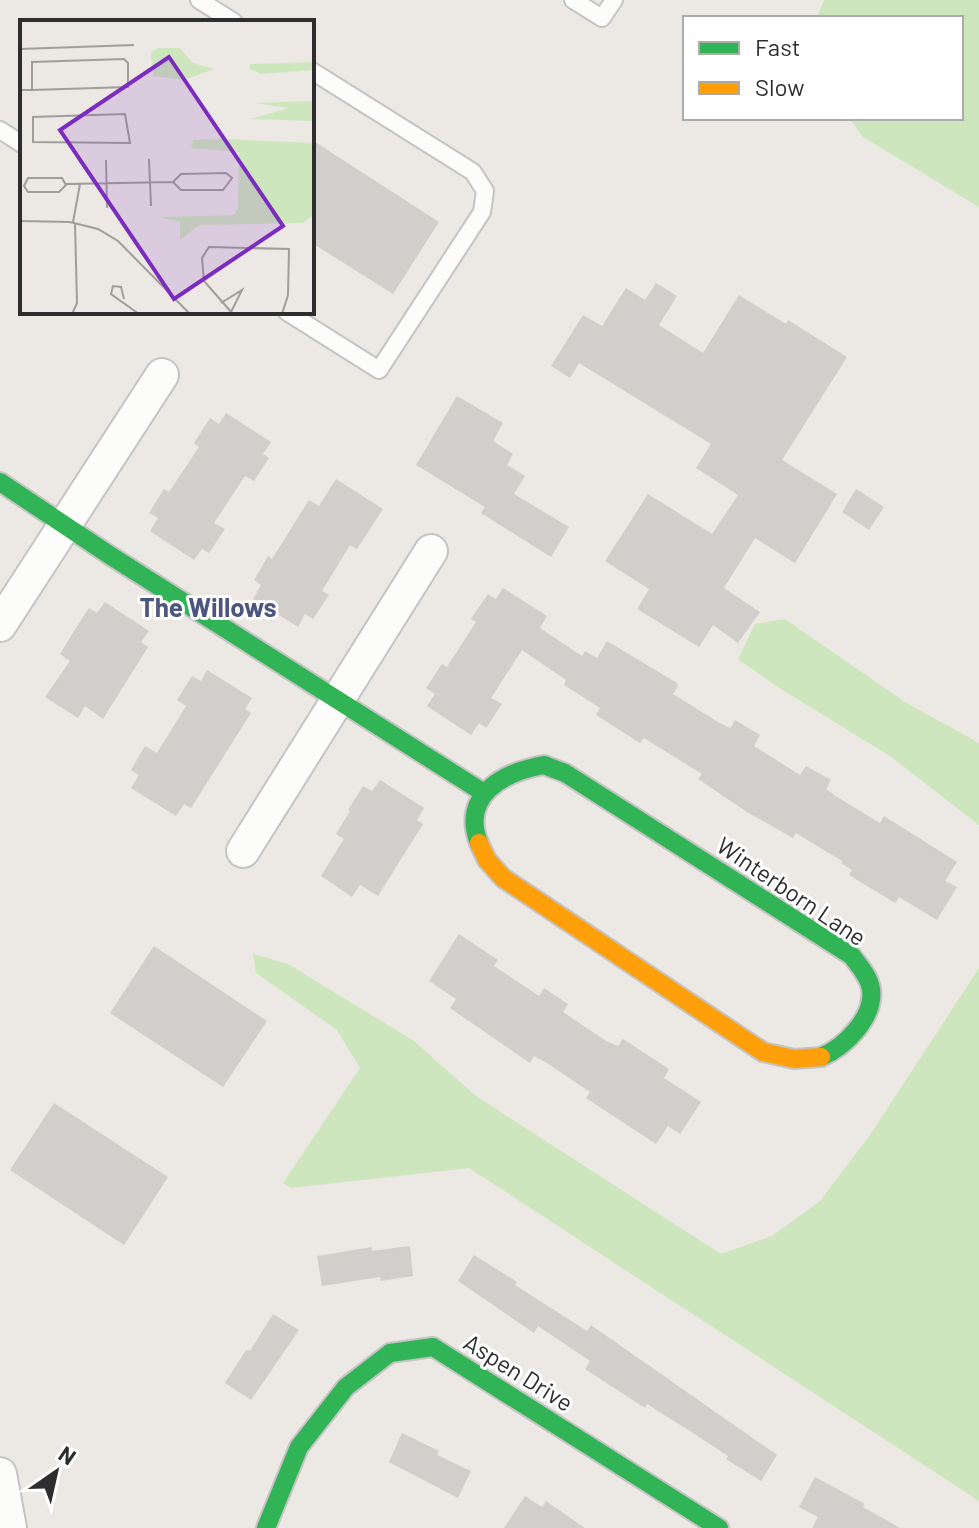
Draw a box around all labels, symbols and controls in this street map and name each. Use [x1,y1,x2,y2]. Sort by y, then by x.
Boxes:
legend [683,16,963,120]
inset map [20,20,314,314]
text: Fast [755,32,800,61]
text: Slow [755,72,804,101]
district label: The Willows [139,591,277,622]
street label: Winterborn Lane [712,830,872,951]
street label: Aspen Drive [459,1327,579,1417]
north arrow [16,1432,96,1512]
text: N [54,1440,81,1469]

